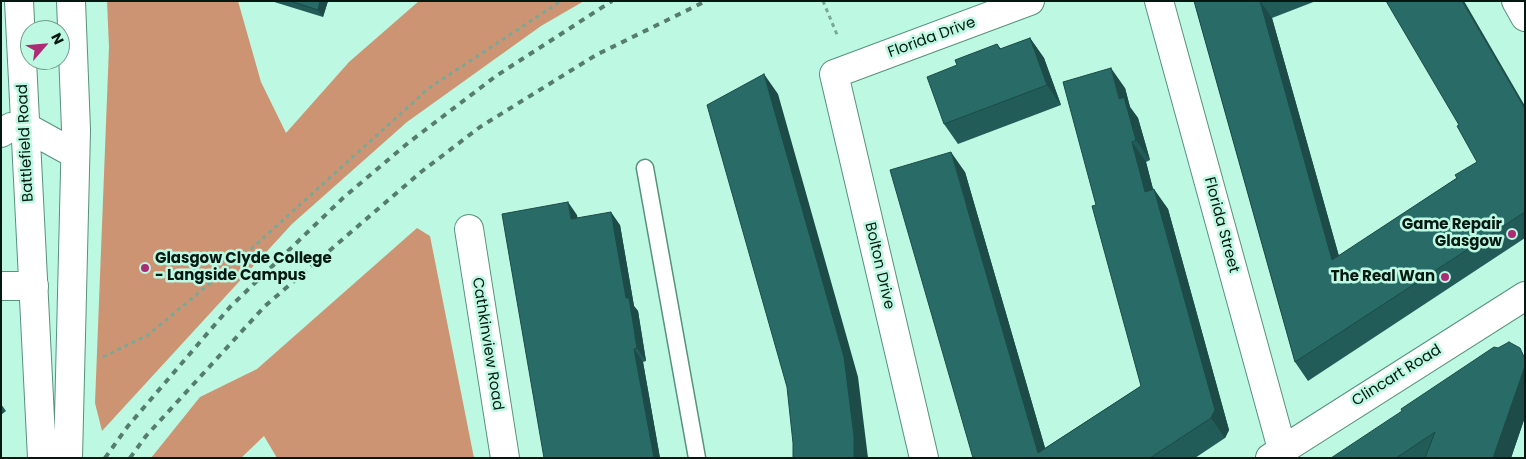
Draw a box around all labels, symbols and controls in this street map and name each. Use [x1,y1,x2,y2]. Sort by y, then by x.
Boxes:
street label: Florida Drive [886,14,978,62]
north arrow [20,20,70,70]
text: N [46,29,69,48]
street label: Battlefield Road [14,84,38,202]
street label: Florida Street [1200,175,1242,275]
place label: Game Repair Glasgow [1402,216,1502,251]
street label: Bolton Drive [860,221,898,311]
marker: Game Repair Glasgow [1506,228,1518,240]
place label: Glasgow Clyde College - Langside Campus [155,250,332,285]
marker: Glasgow Clyde College - Langside Campus [139,262,151,274]
place label: The Real Wan [1331,268,1435,286]
marker: The Real Wan [1439,271,1451,283]
street label: Cathkinview Road [468,276,506,412]
street label: Clincart Road [1349,341,1445,411]

